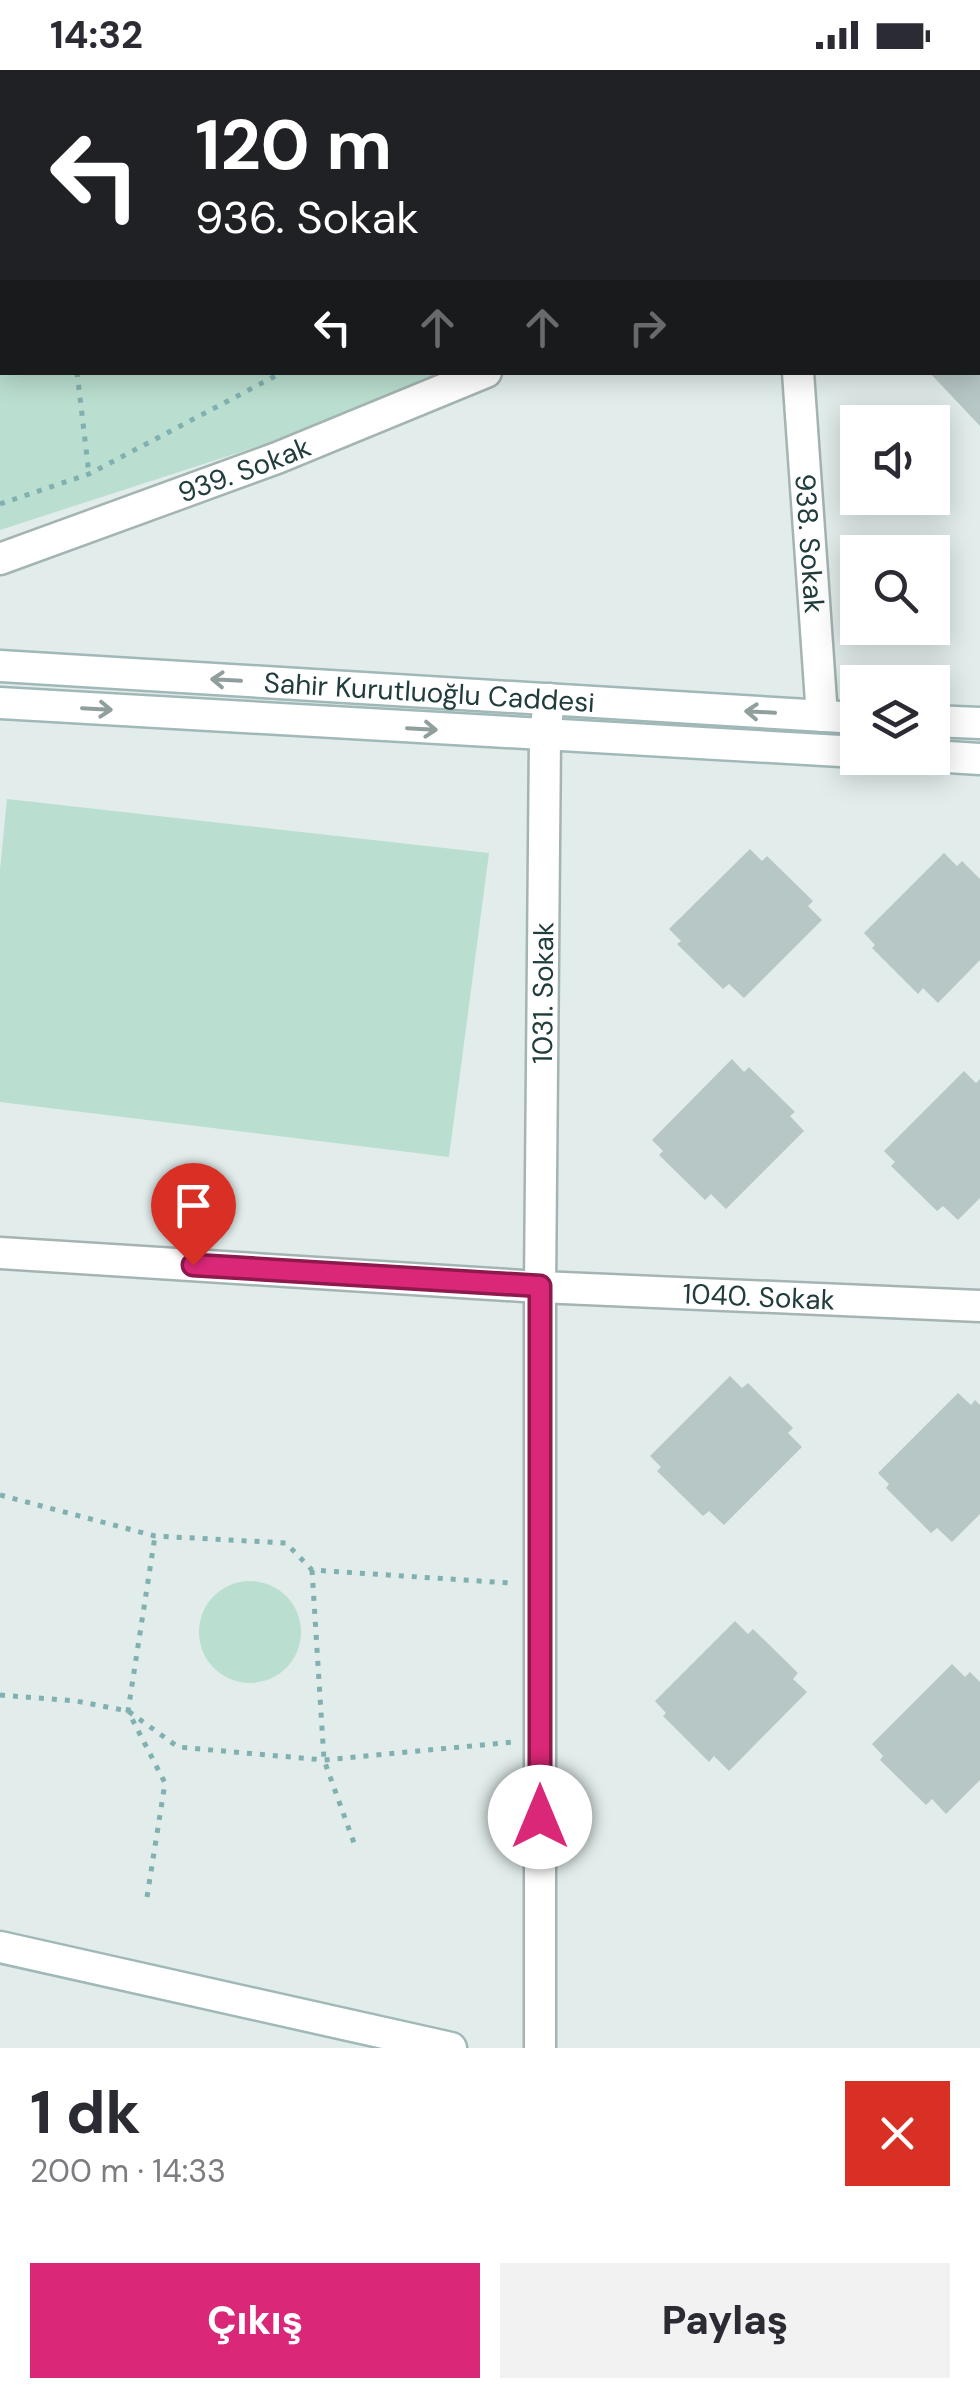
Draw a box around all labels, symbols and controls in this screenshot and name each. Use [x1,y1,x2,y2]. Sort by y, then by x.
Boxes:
text: 14:32 [50,10,143,60]
text: 120 m [195,100,392,191]
icon: left [30,110,160,240]
text: 936. Sokak [195,188,419,247]
icon: left [305,300,360,355]
icon: ahead [410,300,465,355]
icon: ahead [515,300,570,355]
icon: right [620,300,675,355]
map controls [840,405,950,775]
button: sound [840,405,950,515]
street label: 939. Sokak [173,428,316,512]
street label: 938. Sokak [786,473,833,615]
button: search [840,535,950,645]
street label: Sahir Kurutluoğlu Caddesi [263,664,596,721]
button: layers [840,665,950,775]
one-way arrow [211,670,243,689]
one-way arrow [81,700,113,719]
one-way arrow [745,702,777,721]
one-way arrow [405,720,437,739]
street label: 1031. Sokak [524,922,562,1064]
pin [151,1163,236,1266]
icon: arrive [166,1178,221,1233]
street label: 1040. Sokak [682,1275,836,1319]
position arrow [488,1765,592,1869]
text: 1 dk [30,2073,141,2152]
button: close [845,2081,950,2186]
text: 200 m · 14:33 [30,2150,226,2192]
button: Çıkış [30,2263,480,2378]
button: Paylaş [500,2263,950,2378]

